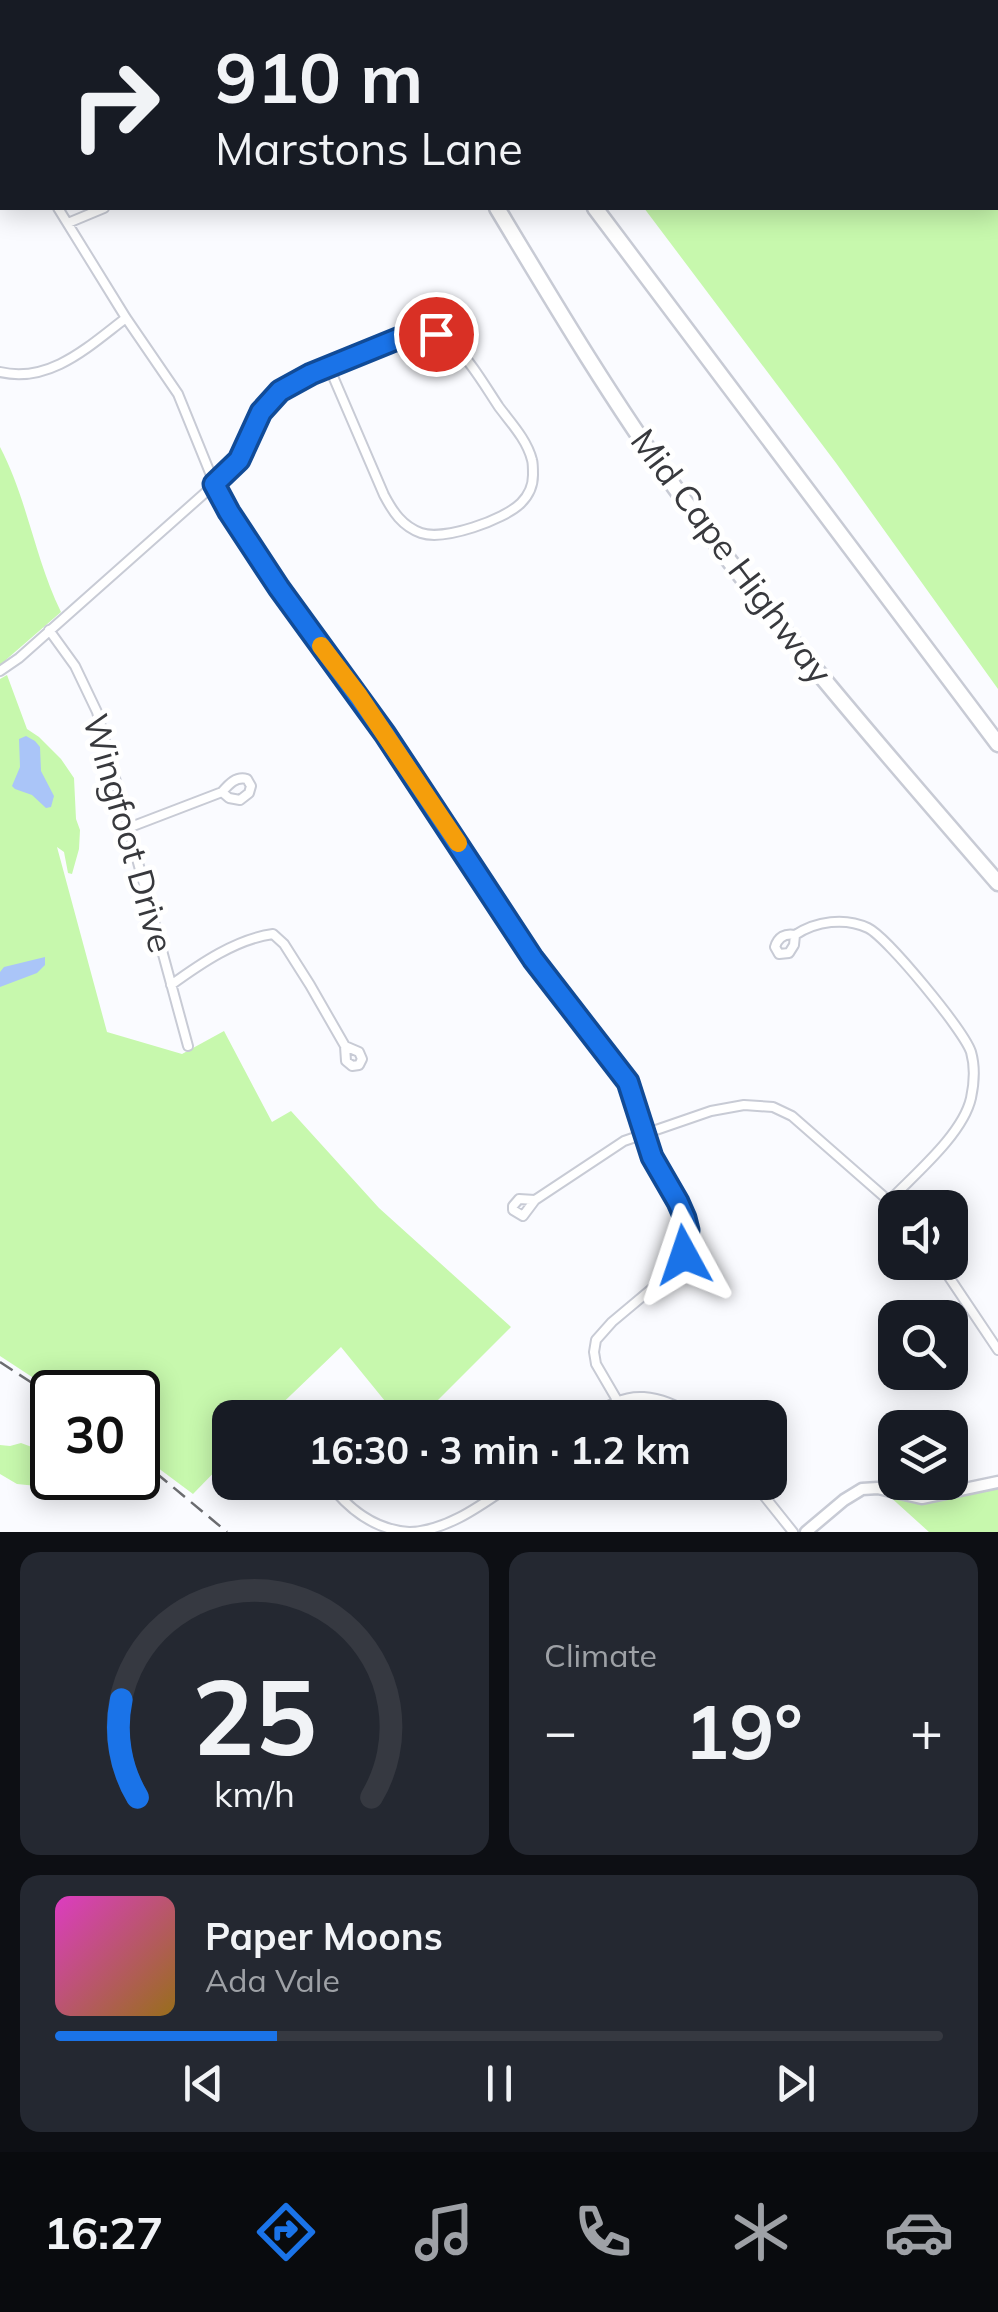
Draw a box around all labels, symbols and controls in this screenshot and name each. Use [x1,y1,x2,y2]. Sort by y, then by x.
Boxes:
text: 910 m [215,33,423,121]
icon: right [50,40,180,170]
text: Marstons Lane [215,120,523,176]
pin [394,292,479,377]
icon: arrive [409,307,464,362]
street label: Mid Cape Highway [622,420,843,693]
street label: Wingfoot Drive [74,709,184,957]
map controls [878,1190,968,1500]
button: sound [878,1190,968,1280]
position arrow [632,1203,736,1307]
button: search [878,1300,968,1390]
speed limit sign: 30 [30,1370,160,1500]
button: layers [878,1410,968,1500]
text: 16:30 · 3 min · 1.2 km [308,1426,691,1474]
text: Climate [544,1635,657,1675]
text: 25 [192,1650,317,1781]
text: 19° [684,1684,803,1778]
text: − [544,1696,577,1765]
text: + [910,1696,943,1765]
text: km/h [214,1771,295,1816]
text: Paper Moons [205,1912,443,1960]
text: Ada Vale [205,1960,340,2000]
icon: previous [176,2056,231,2111]
icon: pause [472,2056,527,2111]
icon: next [768,2056,823,2111]
icon: directions [251,2197,321,2267]
icon: music [409,2197,479,2267]
icon: phone [568,2197,638,2267]
icon: climate [726,2197,796,2267]
icon: car [884,2197,954,2267]
text: 16:27 [44,2204,163,2260]

